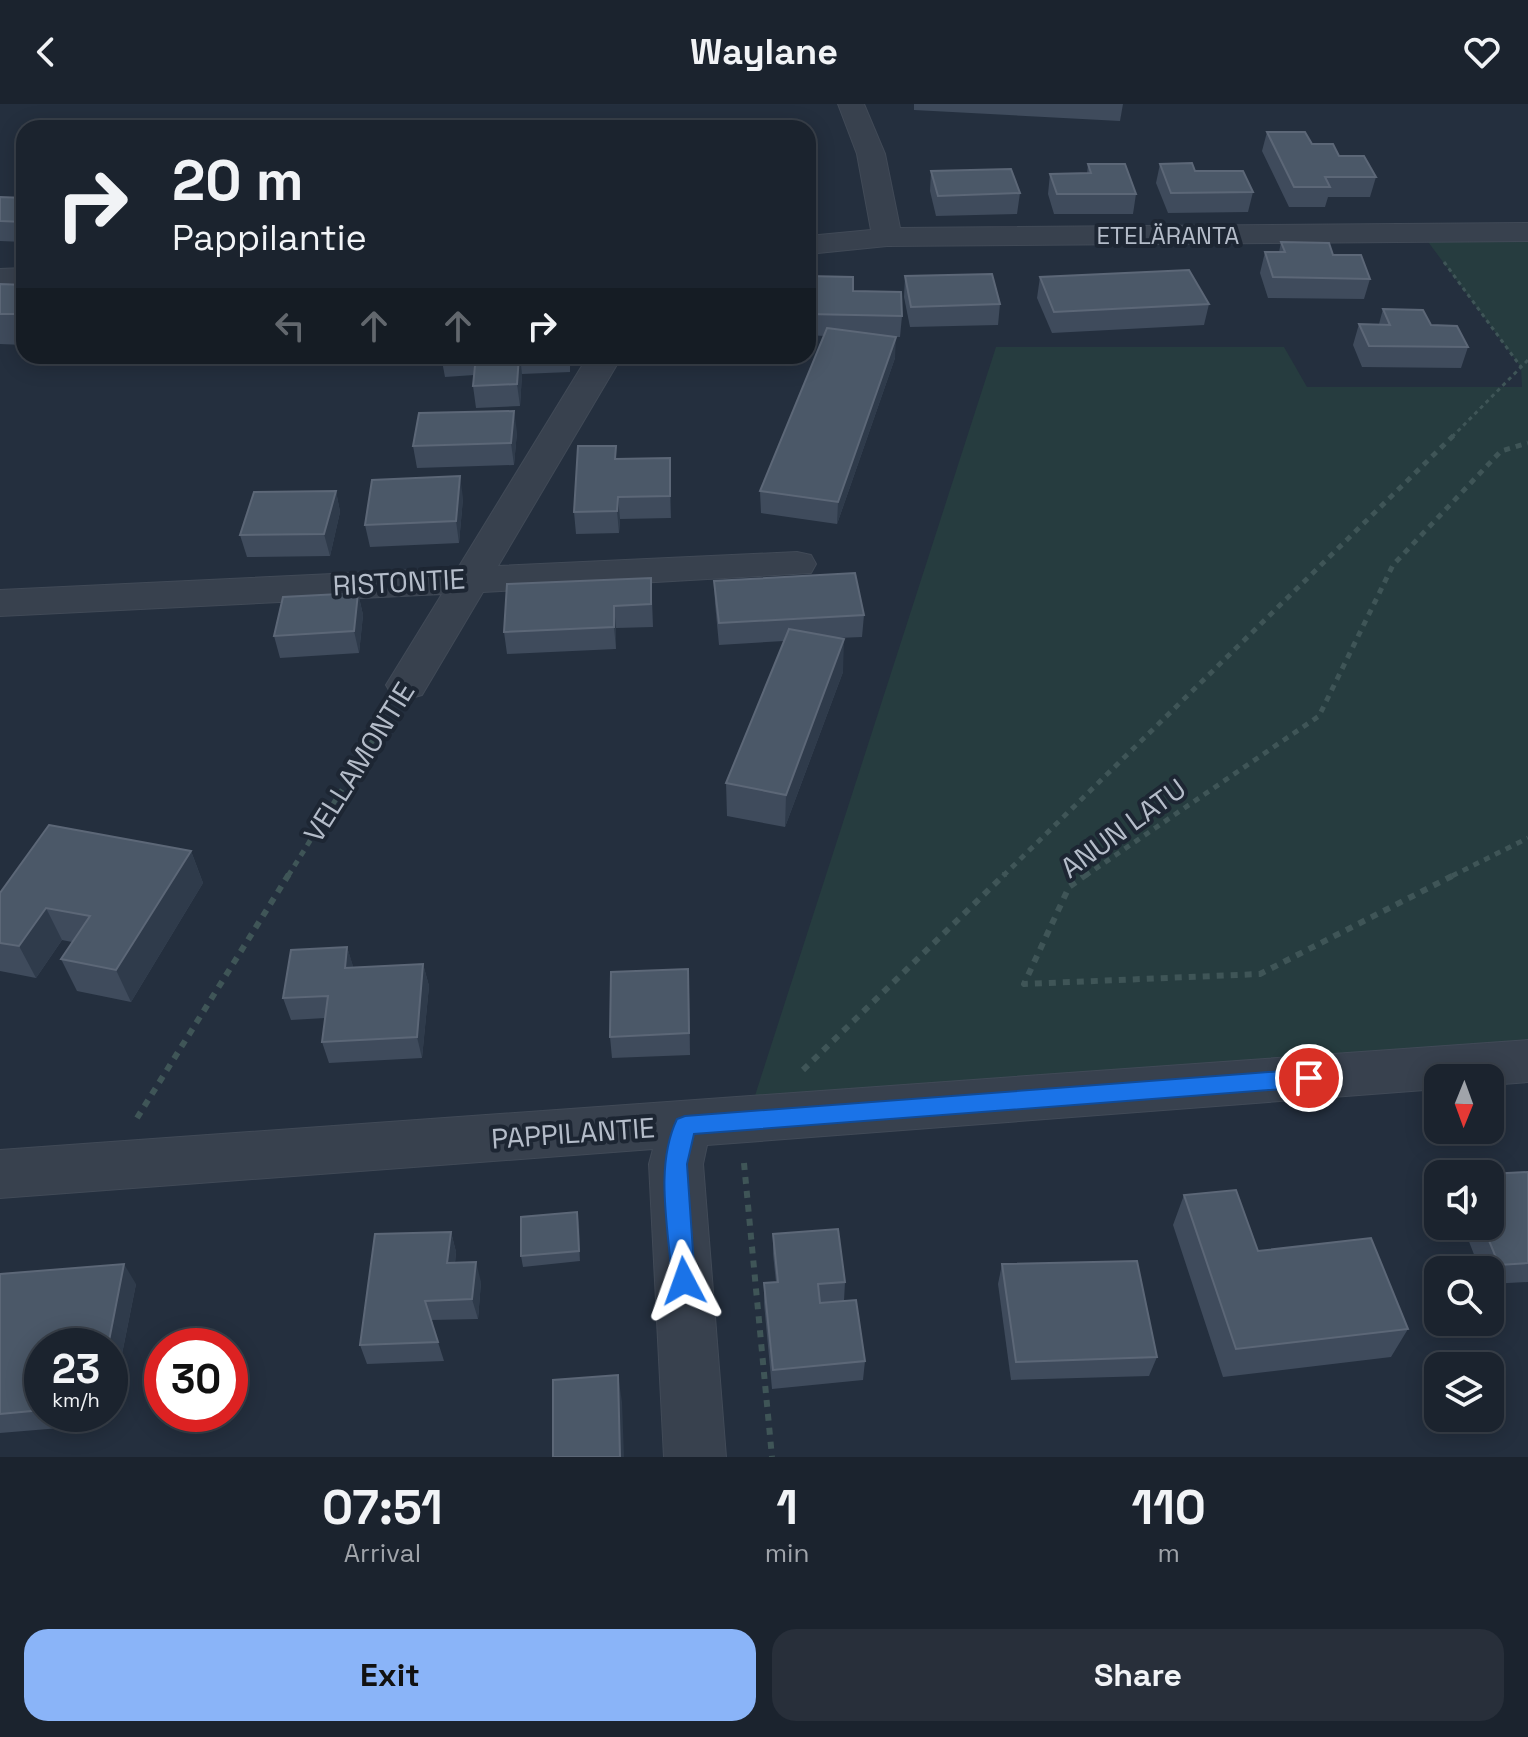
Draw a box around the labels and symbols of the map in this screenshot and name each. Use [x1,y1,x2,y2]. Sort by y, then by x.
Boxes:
street label: ETELÄRANTA [1097,220,1239,251]
street label: RISTONTIE [332,561,466,603]
street label: VELLAMONTIE [296,675,422,849]
street label: ANUN LATU [1053,770,1193,886]
pin [1275,1044,1343,1112]
north arrow [1424,1064,1504,1144]
street label: PAPPILANTIE [490,1109,656,1157]
position arrow [642,1239,726,1323]
speed limit sign: 30 [144,1328,248,1432]

